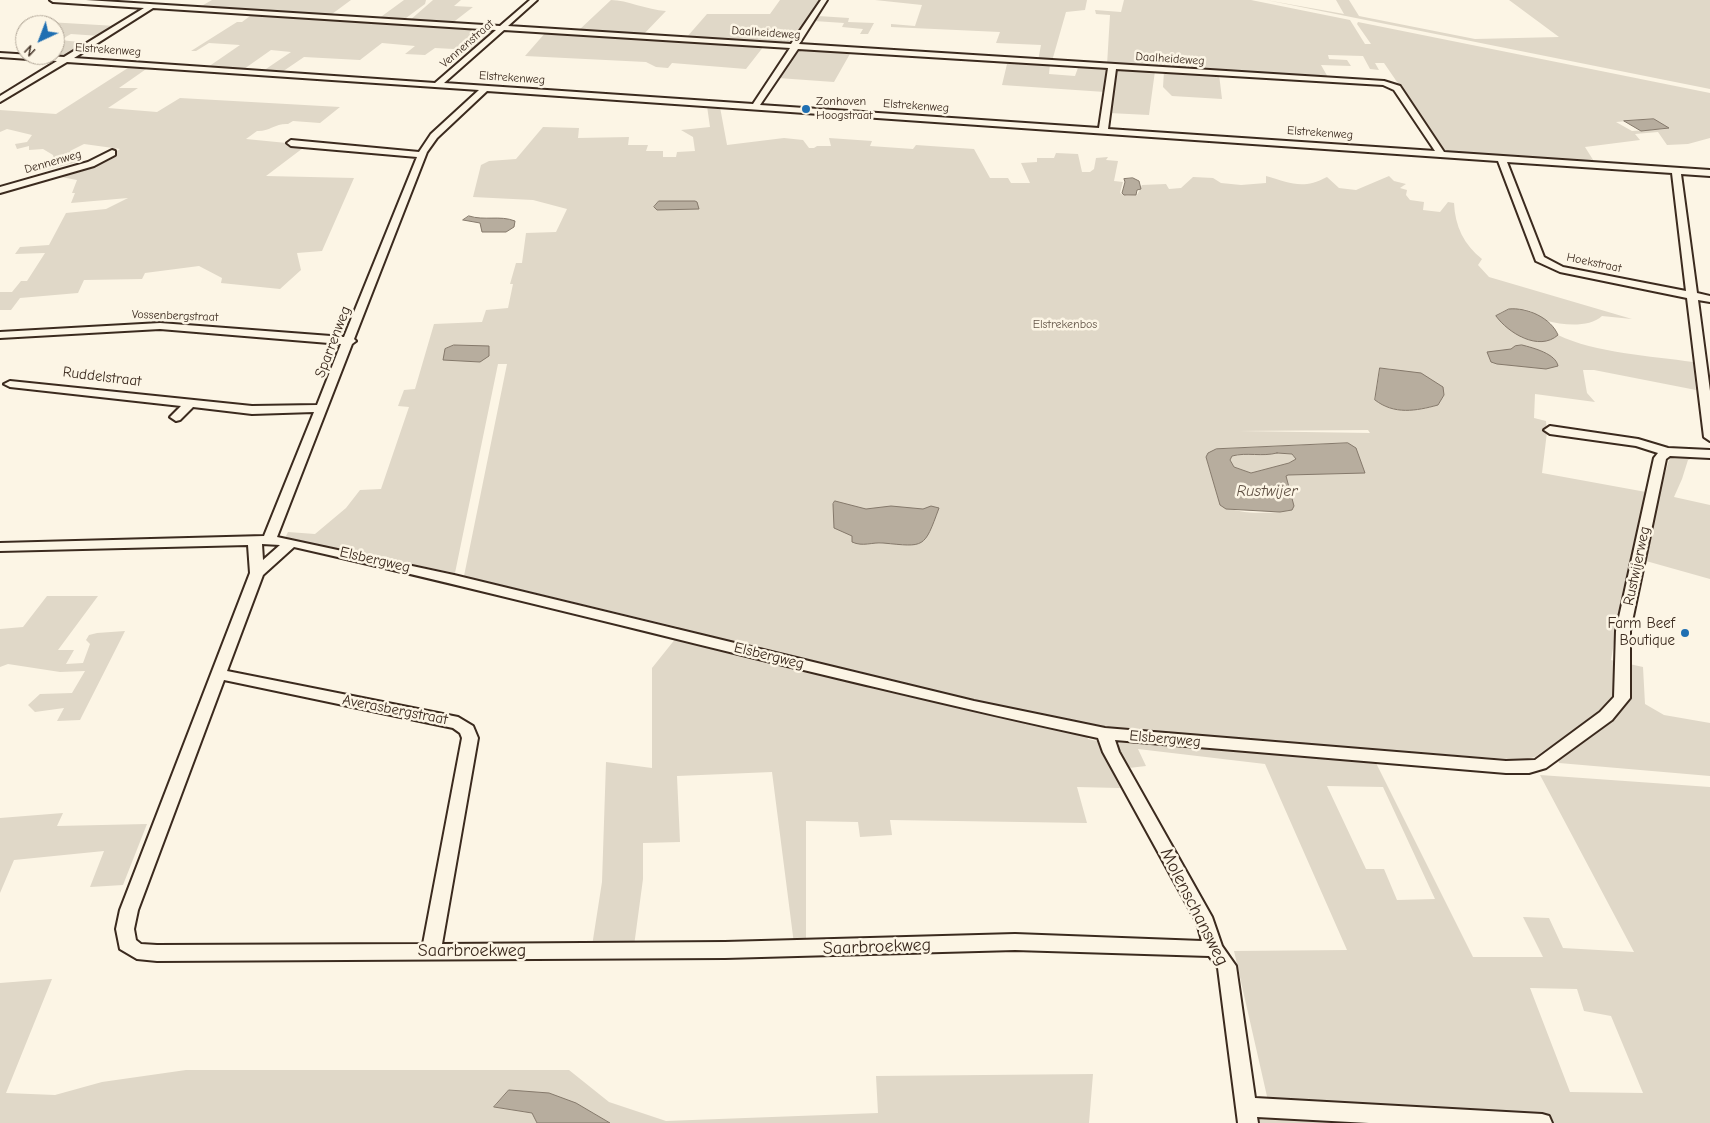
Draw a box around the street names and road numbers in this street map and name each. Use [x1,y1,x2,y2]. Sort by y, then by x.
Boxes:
street label: Vennenstraat [437,17,497,71]
street label: Daalheideweg [731,23,801,43]
street label: Elstrekenweg [74,41,142,59]
street label: Daalheideweg [1135,49,1205,69]
street label: Elstrekenweg [478,69,546,87]
street label: Elstrekenweg [882,97,950,115]
street label: Elstrekenweg [1286,124,1354,142]
street label: Dennenweg [23,147,83,177]
street label: Hoekstraat [1565,250,1623,276]
street label: Sparrenweg [311,303,355,381]
street label: Vossenbergstraat [132,307,218,325]
street label: Ruddelstraat [62,363,142,391]
street label: Rustwijerweg [1620,525,1654,607]
street label: Elsbergweg [338,543,412,577]
street label: Elsbergweg [732,639,806,673]
street label: Averasbergstraat [341,691,449,729]
street label: Elsbergweg [1128,727,1202,751]
street label: Molenschansweg [1155,845,1233,969]
street label: Saarbroekweg [822,934,932,960]
street label: Saarbroekweg [418,940,526,962]

